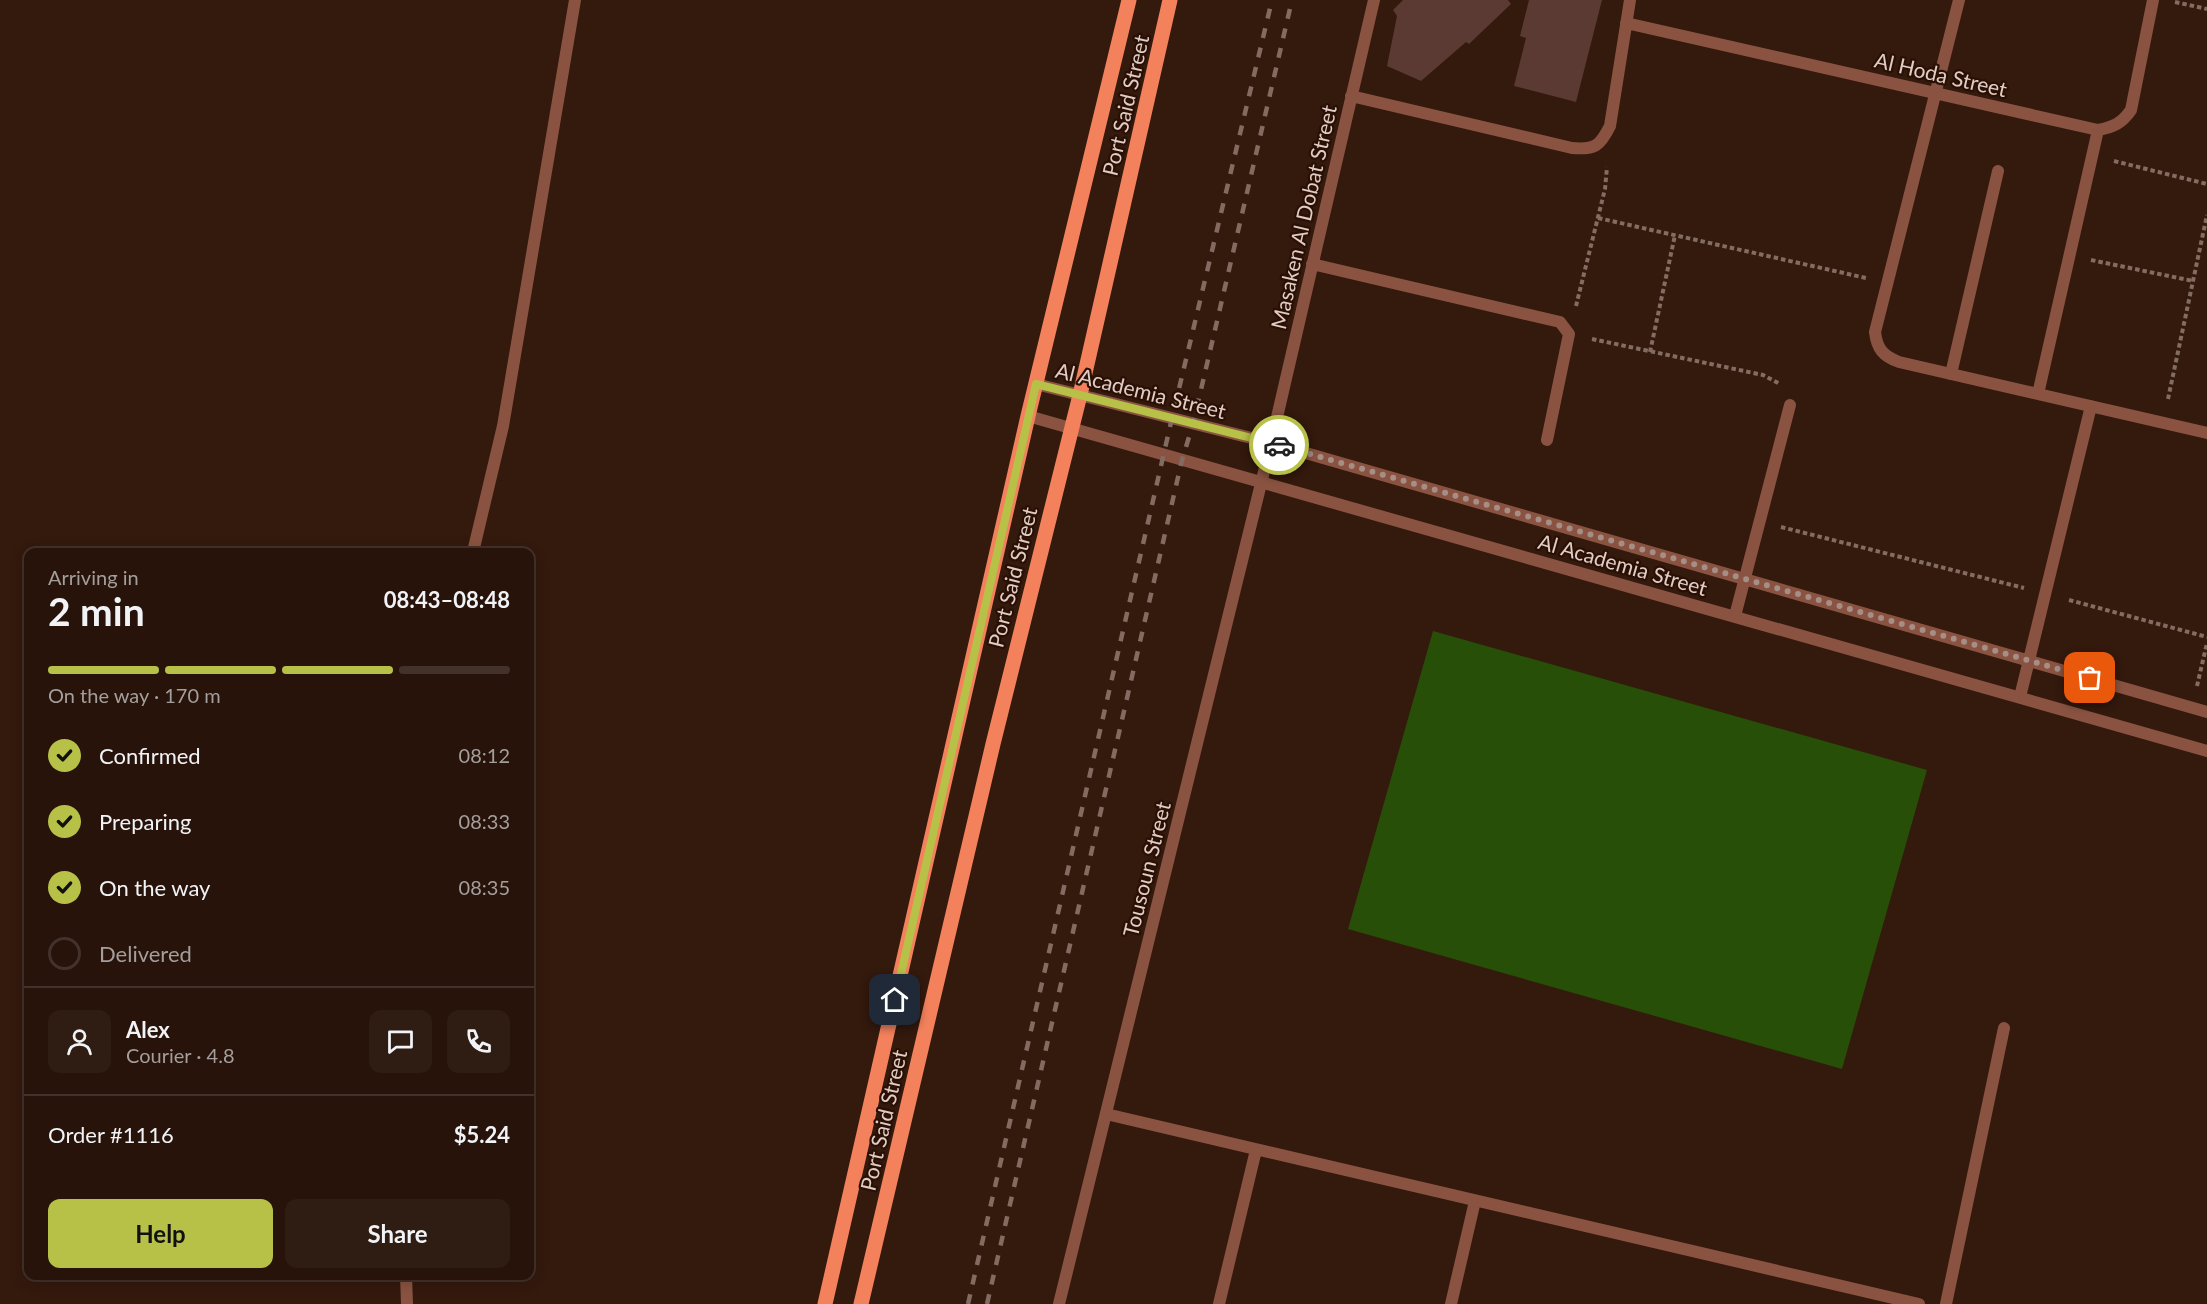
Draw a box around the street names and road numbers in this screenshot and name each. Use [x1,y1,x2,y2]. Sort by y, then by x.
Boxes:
street label: Port Said Street [1097,32,1153,178]
street label: Al Hoda Street [1872,47,2010,101]
street label: Masaken Al Dobat Street [1265,102,1341,331]
street label: Al Academia Street [1053,357,1229,423]
street label: Port Said Street [982,504,1042,650]
street label: Al Academia Street [1536,528,1711,600]
street label: Tousoun Street [1117,798,1175,939]
street label: Port Said Street [855,1047,911,1193]

